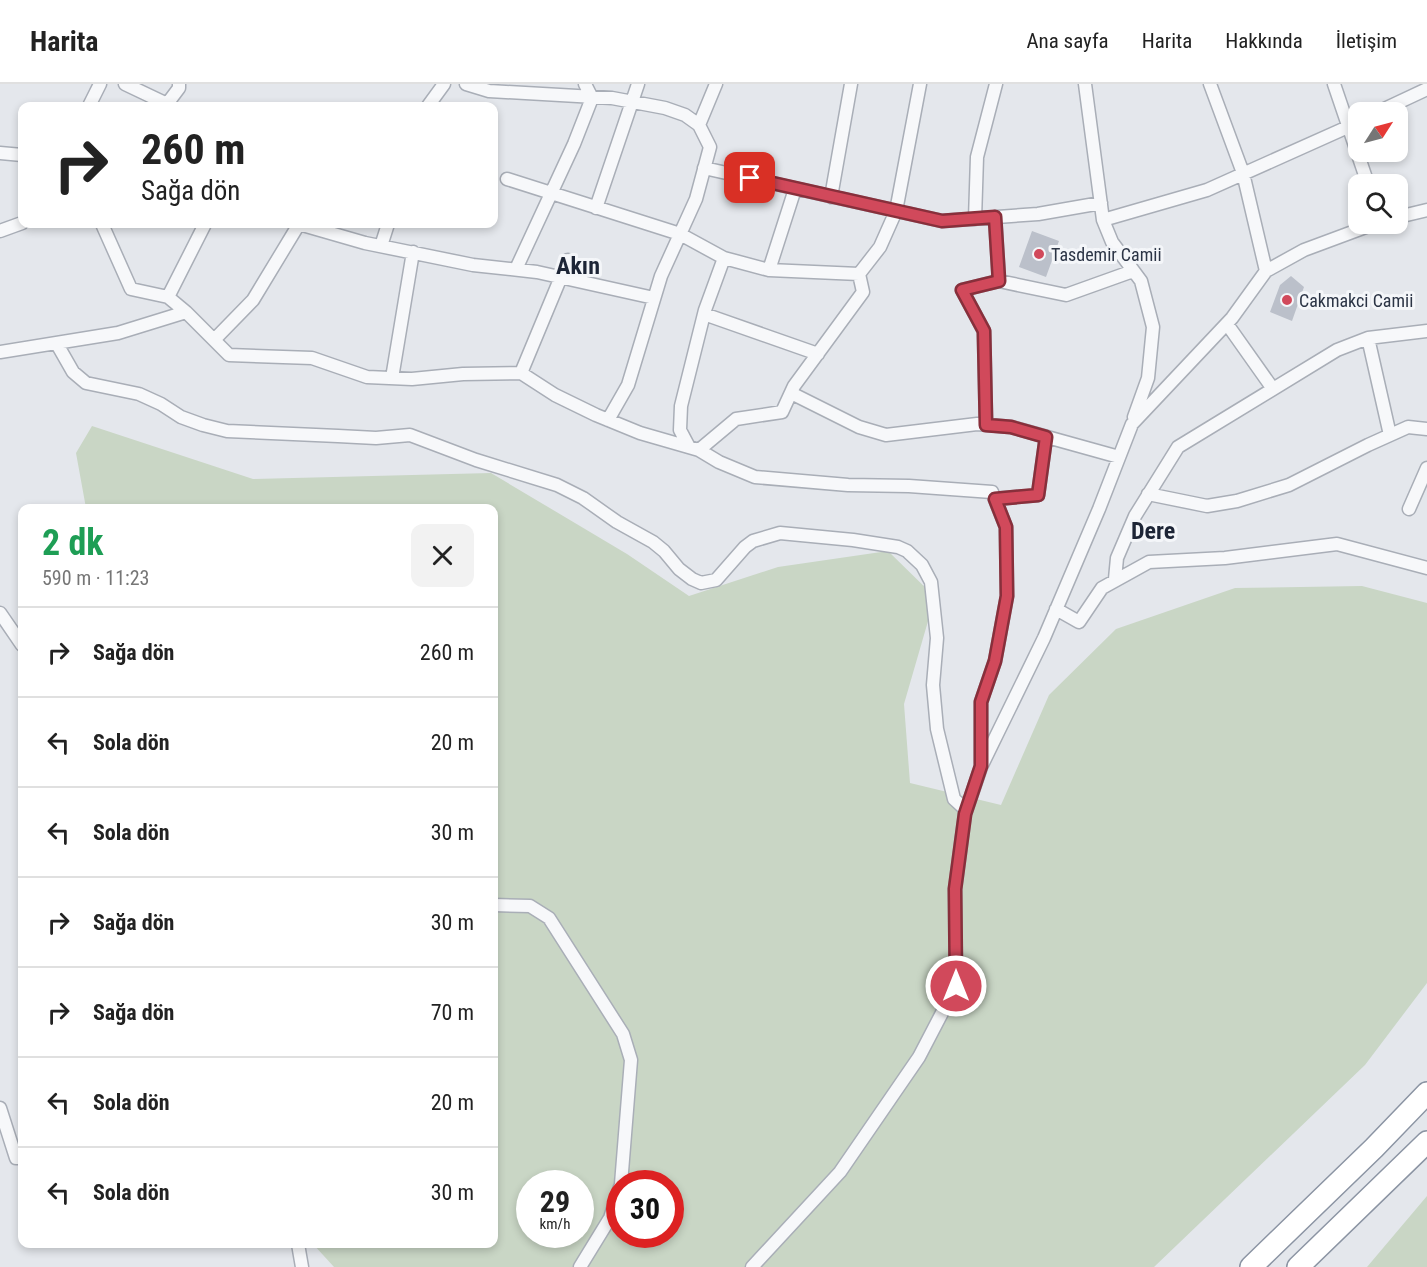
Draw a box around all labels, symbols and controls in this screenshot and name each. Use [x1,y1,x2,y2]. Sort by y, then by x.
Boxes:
text: Harita [30,25,98,58]
text: Ana sayfa [1026,29,1109,53]
text: Harita [1142,29,1192,53]
text: Hakkında [1225,29,1303,53]
text: İletişim [1336,29,1397,53]
north arrow [1348,102,1408,162]
map controls [1348,102,1408,234]
text: 260 m [141,125,246,174]
icon: right [42,126,120,204]
pin [724,152,775,203]
icon: arrive [733,161,766,194]
button: search [1348,174,1408,234]
text: Sağa dön [141,175,240,207]
place label: Tasdemir Camii [1051,244,1162,265]
marker: Tasdemir Camii [1032,247,1046,261]
district label: Akın [556,252,600,280]
place label: Cakmakci Camii [1299,290,1413,311]
marker: Cakmakci Camii [1280,293,1294,307]
district label: Dere [1131,517,1175,545]
text: 2 dk [42,522,104,564]
button: close [411,524,474,587]
text: 590 m · 11:23 [42,566,149,590]
icon: right [42,636,75,669]
text: Sağa dön [93,640,174,665]
text: 260 m [420,640,474,665]
icon: left [42,726,75,759]
text: Sola dön [93,730,169,755]
text: 20 m [431,730,474,755]
icon: left [42,816,75,849]
text: Sola dön [93,820,169,845]
text: 30 m [431,820,474,845]
icon: right [42,906,75,939]
text: Sağa dön [93,910,174,935]
text: 30 m [431,910,474,935]
position arrow [924,954,988,1018]
icon: right [42,996,75,1029]
text: Sağa dön [93,1000,174,1025]
text: 70 m [431,1000,474,1025]
icon: left [42,1086,75,1119]
text: Sola dön [93,1090,169,1115]
text: 20 m [431,1090,474,1115]
speed limit sign: 30 [606,1170,684,1248]
icon: left [42,1176,75,1209]
text: Sola dön [93,1180,169,1205]
text: 30 m [431,1180,474,1205]
text: 29 [540,1184,570,1219]
text: km/h [540,1215,570,1233]

